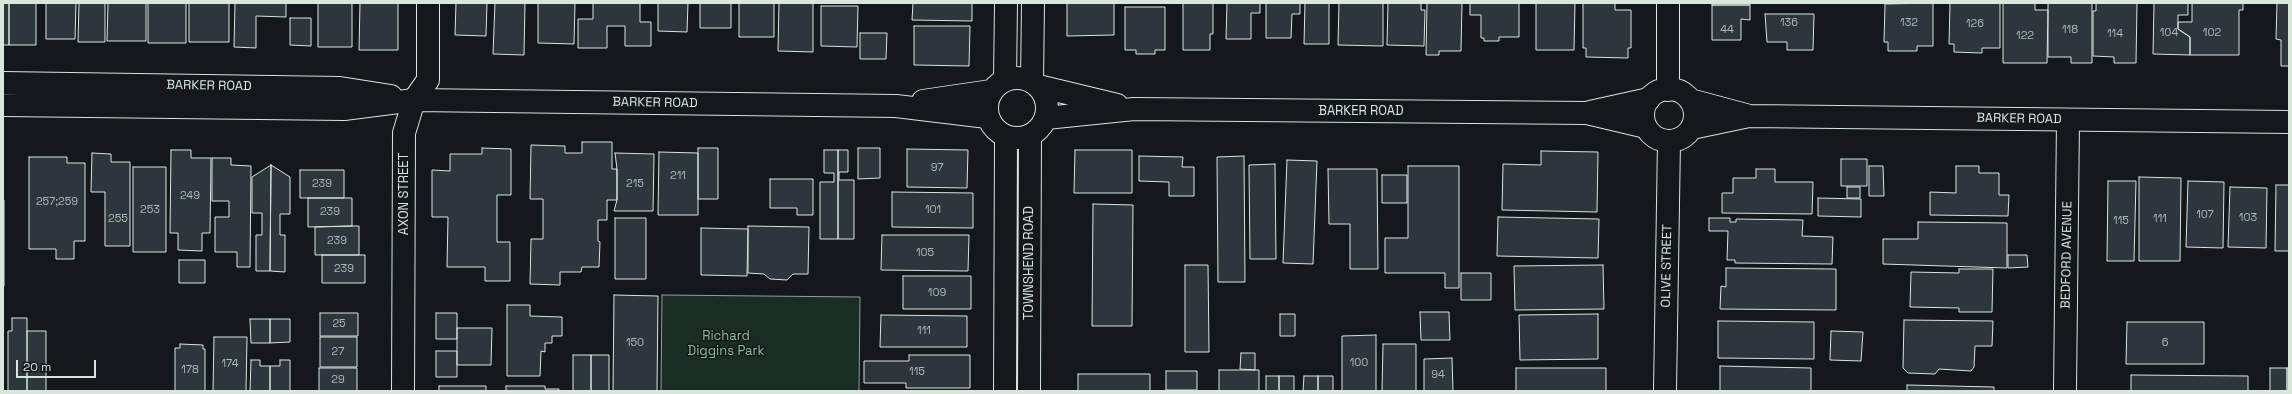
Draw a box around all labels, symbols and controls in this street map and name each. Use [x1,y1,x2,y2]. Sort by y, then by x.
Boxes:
house number: 136 [1780,16,1798,30]
house number: 132 [1900,16,1918,30]
house number: 126 [1966,17,1984,31]
house number: 44 [1720,23,1734,37]
house number: 118 [2062,23,2078,37]
house number: 104 [2160,26,2178,40]
house number: 102 [2203,26,2221,40]
house number: 114 [2107,27,2123,41]
house number: 122 [2016,29,2034,43]
street label: BARKER ROAD [166,77,252,95]
street label: BARKER ROAD [612,94,698,112]
street label: BARKER ROAD [1318,103,1404,119]
street label: BARKER ROAD [1976,110,2062,128]
street label: AXON STREET [396,153,412,235]
house number: 97 [931,161,943,175]
house number: 211 [670,169,686,183]
house number: 239 [312,177,332,191]
house number: 215 [626,177,644,191]
house number: 249 [180,189,200,203]
house number: 257;259 [36,195,78,209]
street label: BEDFORD AVENUE [2058,201,2076,309]
house number: 253 [140,203,160,217]
house number: 101 [925,203,941,217]
house number: 239 [320,205,340,219]
street label: TOWNSHEND ROAD [1021,206,1037,320]
house number: 107 [2196,208,2214,222]
house number: 103 [2239,211,2257,225]
house number: 255 [108,212,128,226]
house number: 111 [2153,212,2167,226]
house number: 115 [2113,214,2129,228]
street label: OLIVE STREET [1658,224,1676,308]
house number: 239 [327,234,347,248]
house number: 105 [916,246,934,260]
house number: 239 [334,262,354,276]
house number: 109 [928,286,946,300]
house number: 25 [332,317,346,331]
house number: 111 [917,324,931,338]
park label: Richard Diggins Park [688,328,764,359]
house number: 150 [626,336,644,350]
house number: 6 [2162,336,2168,350]
house number: 27 [332,345,344,359]
scale bar [18,352,98,378]
house number: 100 [1350,356,1368,370]
house number: 174 [221,357,239,371]
text: 20 m [23,359,51,375]
house number: 178 [181,363,199,377]
house number: 115 [909,365,925,379]
house number: 94 [1431,368,1445,382]
house number: 29 [331,373,345,387]

